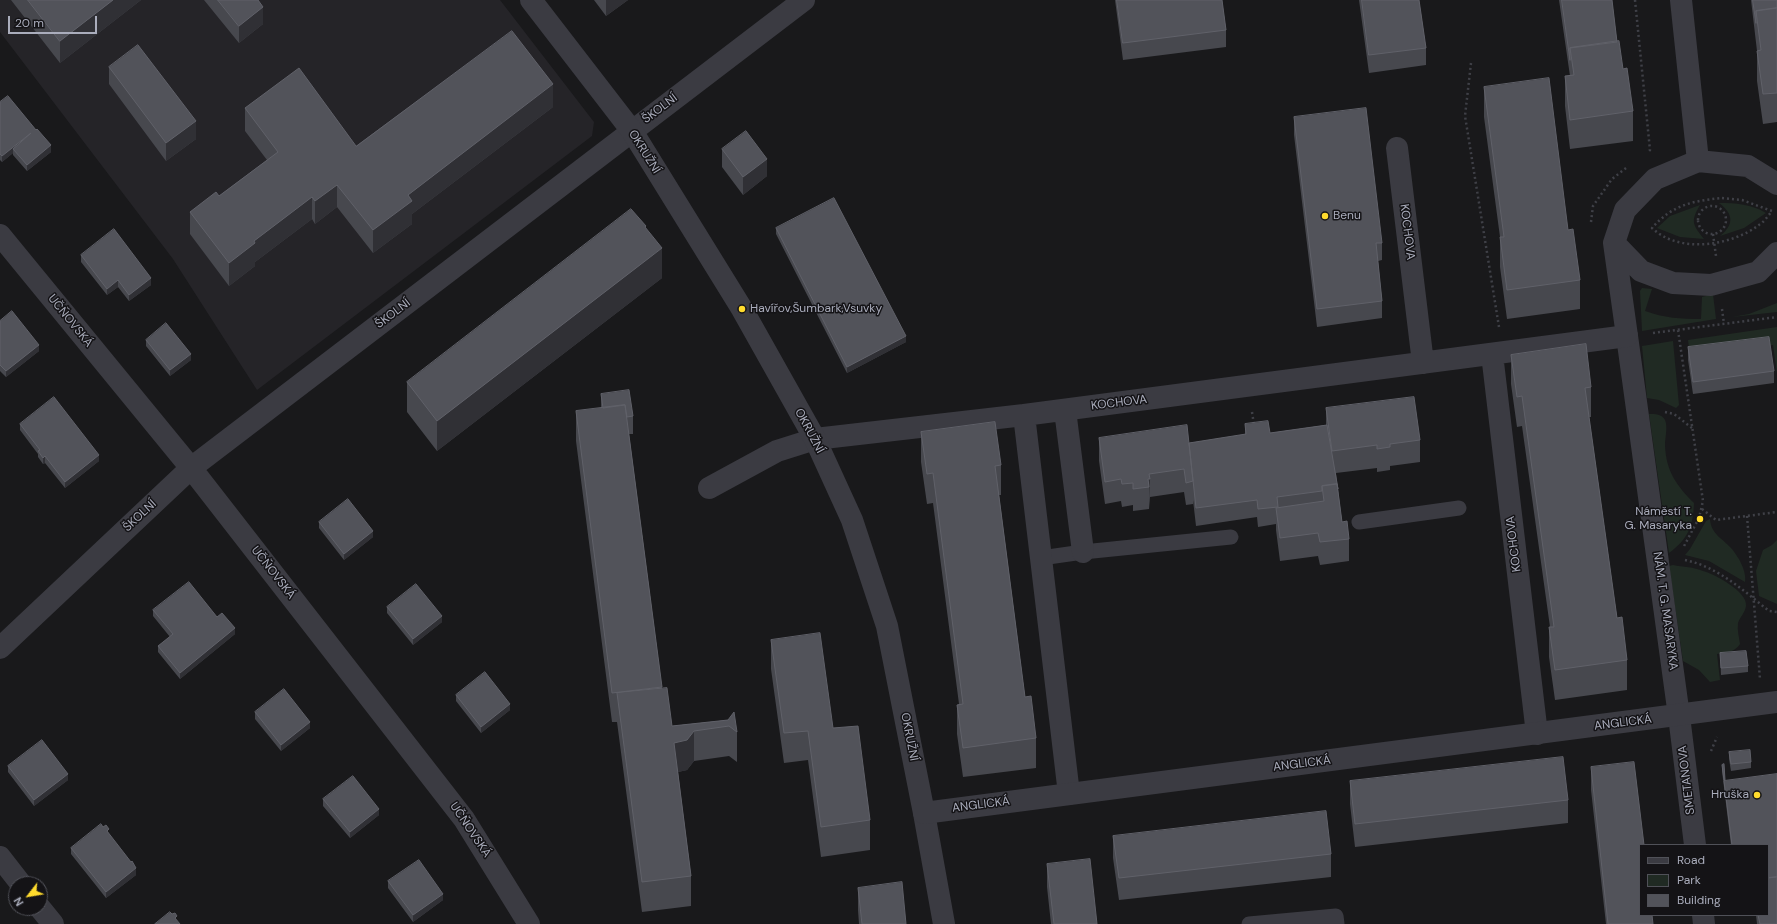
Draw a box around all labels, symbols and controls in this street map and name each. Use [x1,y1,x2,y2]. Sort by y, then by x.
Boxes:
scale bar [10,8,99,34]
text: 20 m [15,15,44,31]
street label: ŠKOLNÍ [640,91,680,127]
street label: OKRUŽNÍ [625,127,663,177]
street label: KOCHOVA [1396,203,1418,261]
place label: Benu [1333,209,1361,223]
marker: Benu [1320,211,1330,221]
street label: UČŇOVSKÁ [44,292,96,350]
street label: ŠKOLNÍ [373,296,413,332]
place label: Havířov,Šumbark,Vsuvky [750,302,882,316]
marker: Havířov,Šumbark,Vsuvky [737,304,747,314]
street label: KOCHOVA [1090,392,1148,414]
street label: OKRUŽNÍ [791,406,827,456]
street label: ŠKOLNÍ [120,497,160,535]
place label: Náměstí T. G. Masaryka [1625,505,1692,533]
marker: Náměstí T. G. Masaryka [1695,514,1705,524]
street label: KOCHOVA [1503,515,1525,573]
street label: UČŇOVSKÁ [248,544,298,602]
street label: NÁM. T. G. MASARYKA [1650,551,1680,671]
street label: OKRUŽNÍ [897,712,921,762]
street label: ANGLICKÁ [1593,712,1653,734]
street label: SMETANOVA [1676,745,1698,815]
street label: ANGLICKÁ [1272,753,1332,775]
place label: Hruška [1711,788,1749,802]
marker: Hruška [1752,790,1762,800]
street label: ANGLICKÁ [951,794,1011,816]
street label: UČŇOVSKÁ [446,800,494,860]
legend [1639,844,1769,916]
text: Road [1677,852,1705,868]
text: Park [1677,872,1701,888]
north arrow [8,876,48,916]
text: Building [1677,892,1721,908]
text: N [11,895,27,909]

